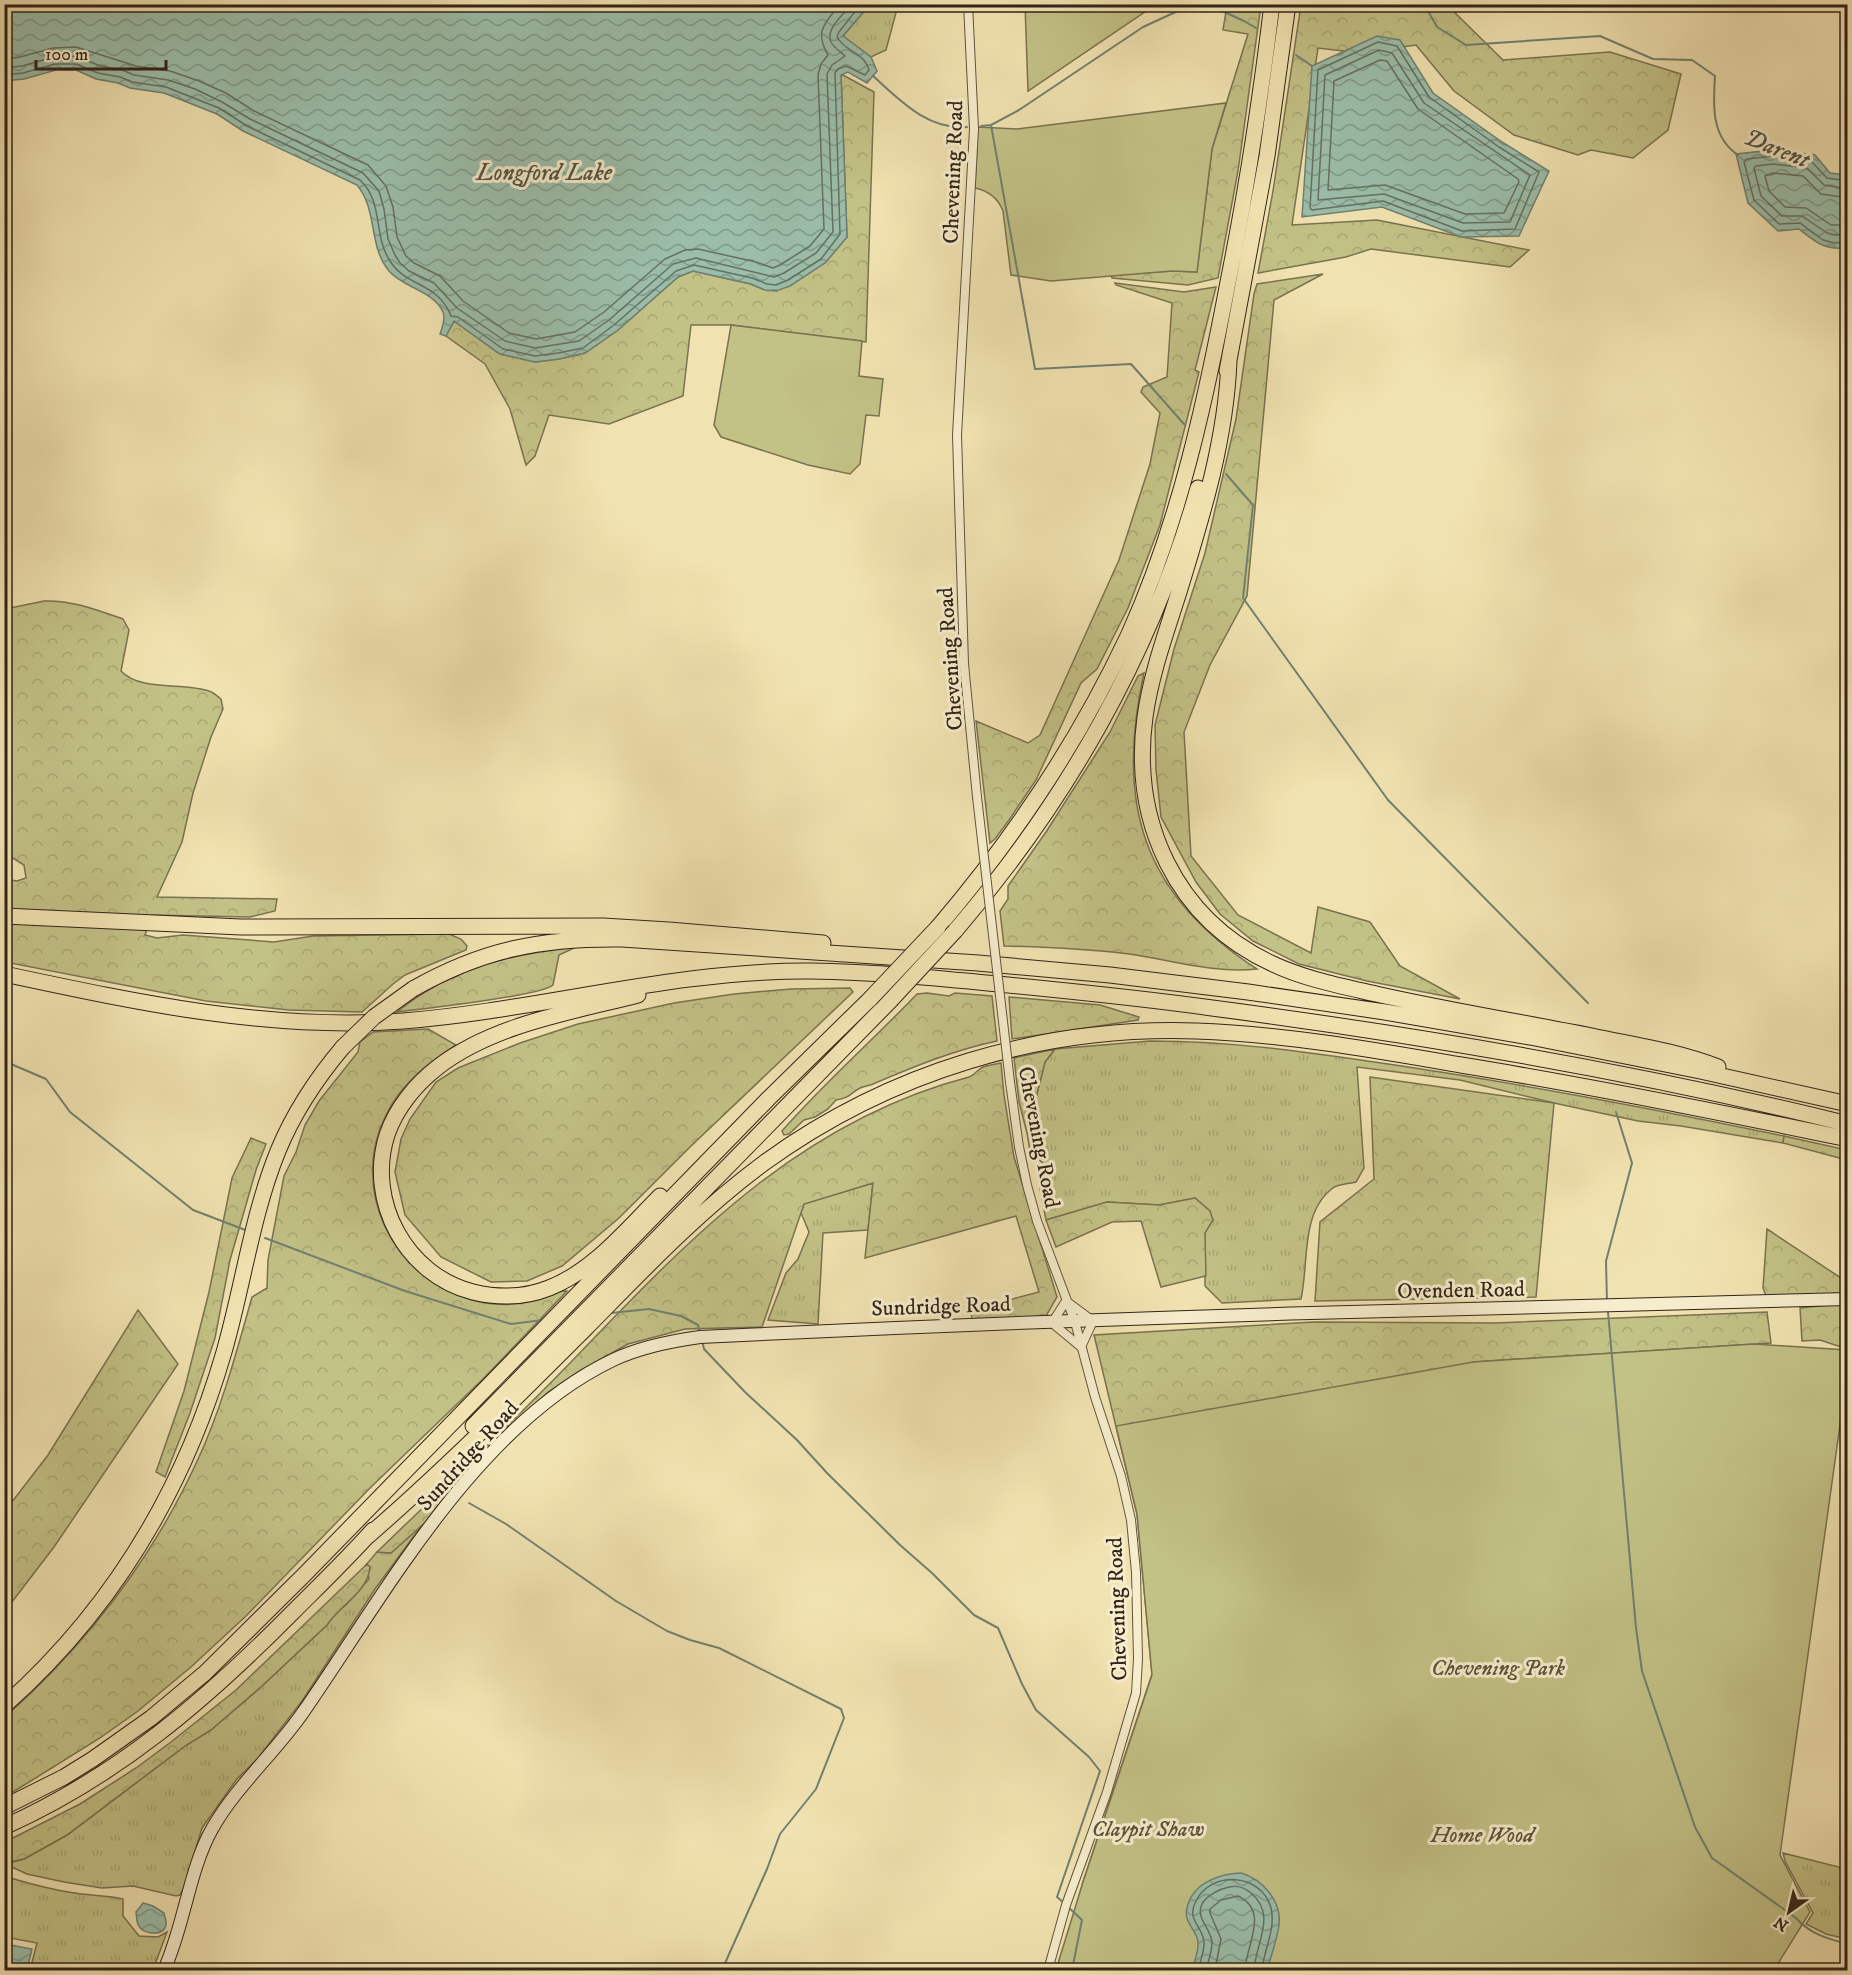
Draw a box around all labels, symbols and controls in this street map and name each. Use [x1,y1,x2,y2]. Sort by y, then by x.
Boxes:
scale bar [36,33,166,71]
text: 100 m [45,44,88,66]
street label: Chevening Road [938,100,969,244]
water label: Darent [1740,122,1815,176]
water label: Longford Lake [474,158,613,188]
street label: Chevening Road [932,586,969,731]
street label: Chevening Road [1012,1064,1065,1210]
street label: Ovenden Road [1397,1276,1525,1305]
street label: Sundridge Road [871,1291,1011,1322]
street label: Sundridge Road [411,1395,525,1517]
street label: Chevening Road [1102,1537,1133,1681]
park label: Chevening Park [1431,1655,1566,1682]
park label: Claypit Shaw [1091,1816,1205,1843]
park label: Home Wood [1429,1822,1537,1849]
north arrow [1759,1882,1819,1942]
text: N [1770,1912,1792,1936]

